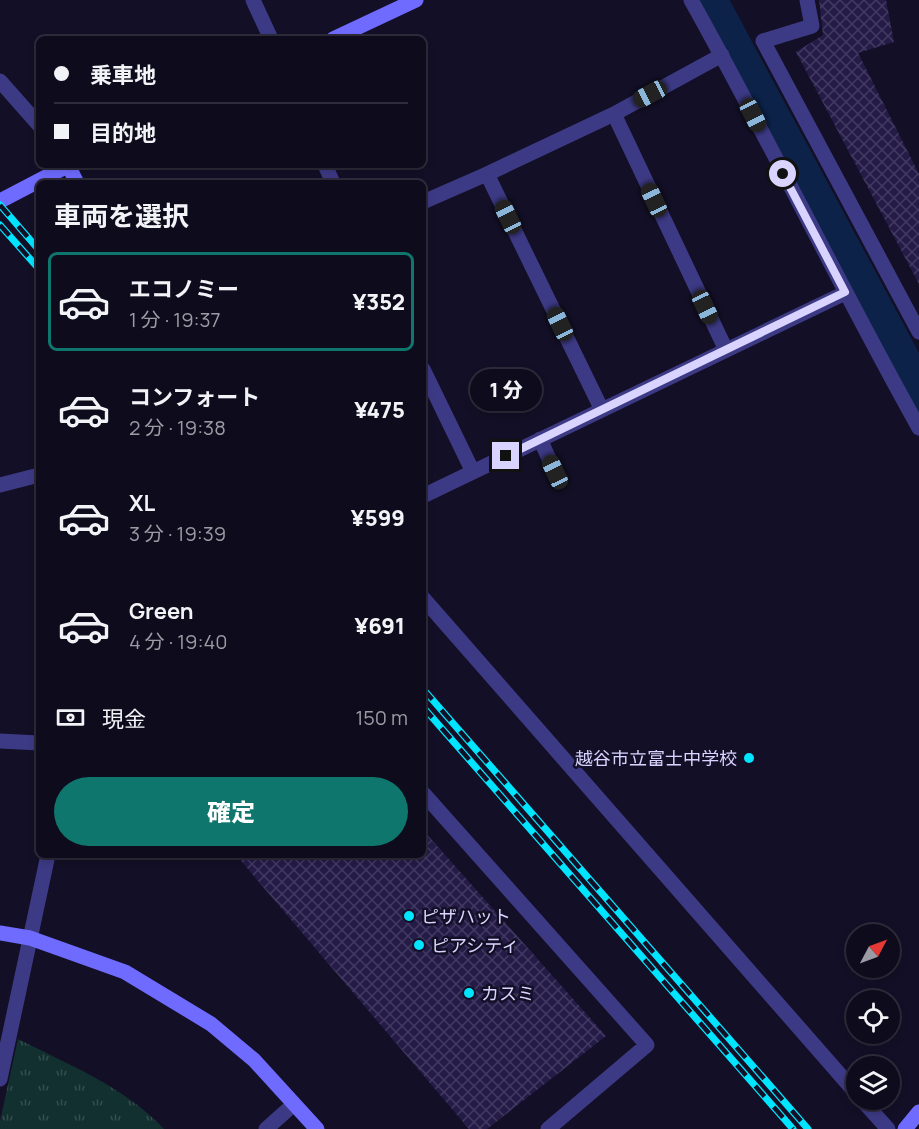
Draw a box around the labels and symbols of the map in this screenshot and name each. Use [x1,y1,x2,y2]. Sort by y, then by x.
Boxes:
car [630,78,670,110]
car [737,95,769,135]
route start [769,160,796,187]
car [638,180,670,220]
car [492,197,524,237]
car [689,287,721,327]
car [544,304,576,344]
callout: 1 分 [470,369,542,411]
route end [492,442,519,469]
car [539,452,571,492]
place label: 越谷市立富士中学校 [575,746,737,770]
marker: 越谷市立富士中学校 [742,751,756,765]
place label: ピザハット [421,904,511,928]
marker: ピザハット [402,909,416,923]
north arrow [846,924,900,978]
place label: ピアシティ [431,933,519,957]
marker: ピアシティ [412,938,426,952]
place label: カスミ [481,981,535,1005]
marker: カスミ [462,986,476,1000]

